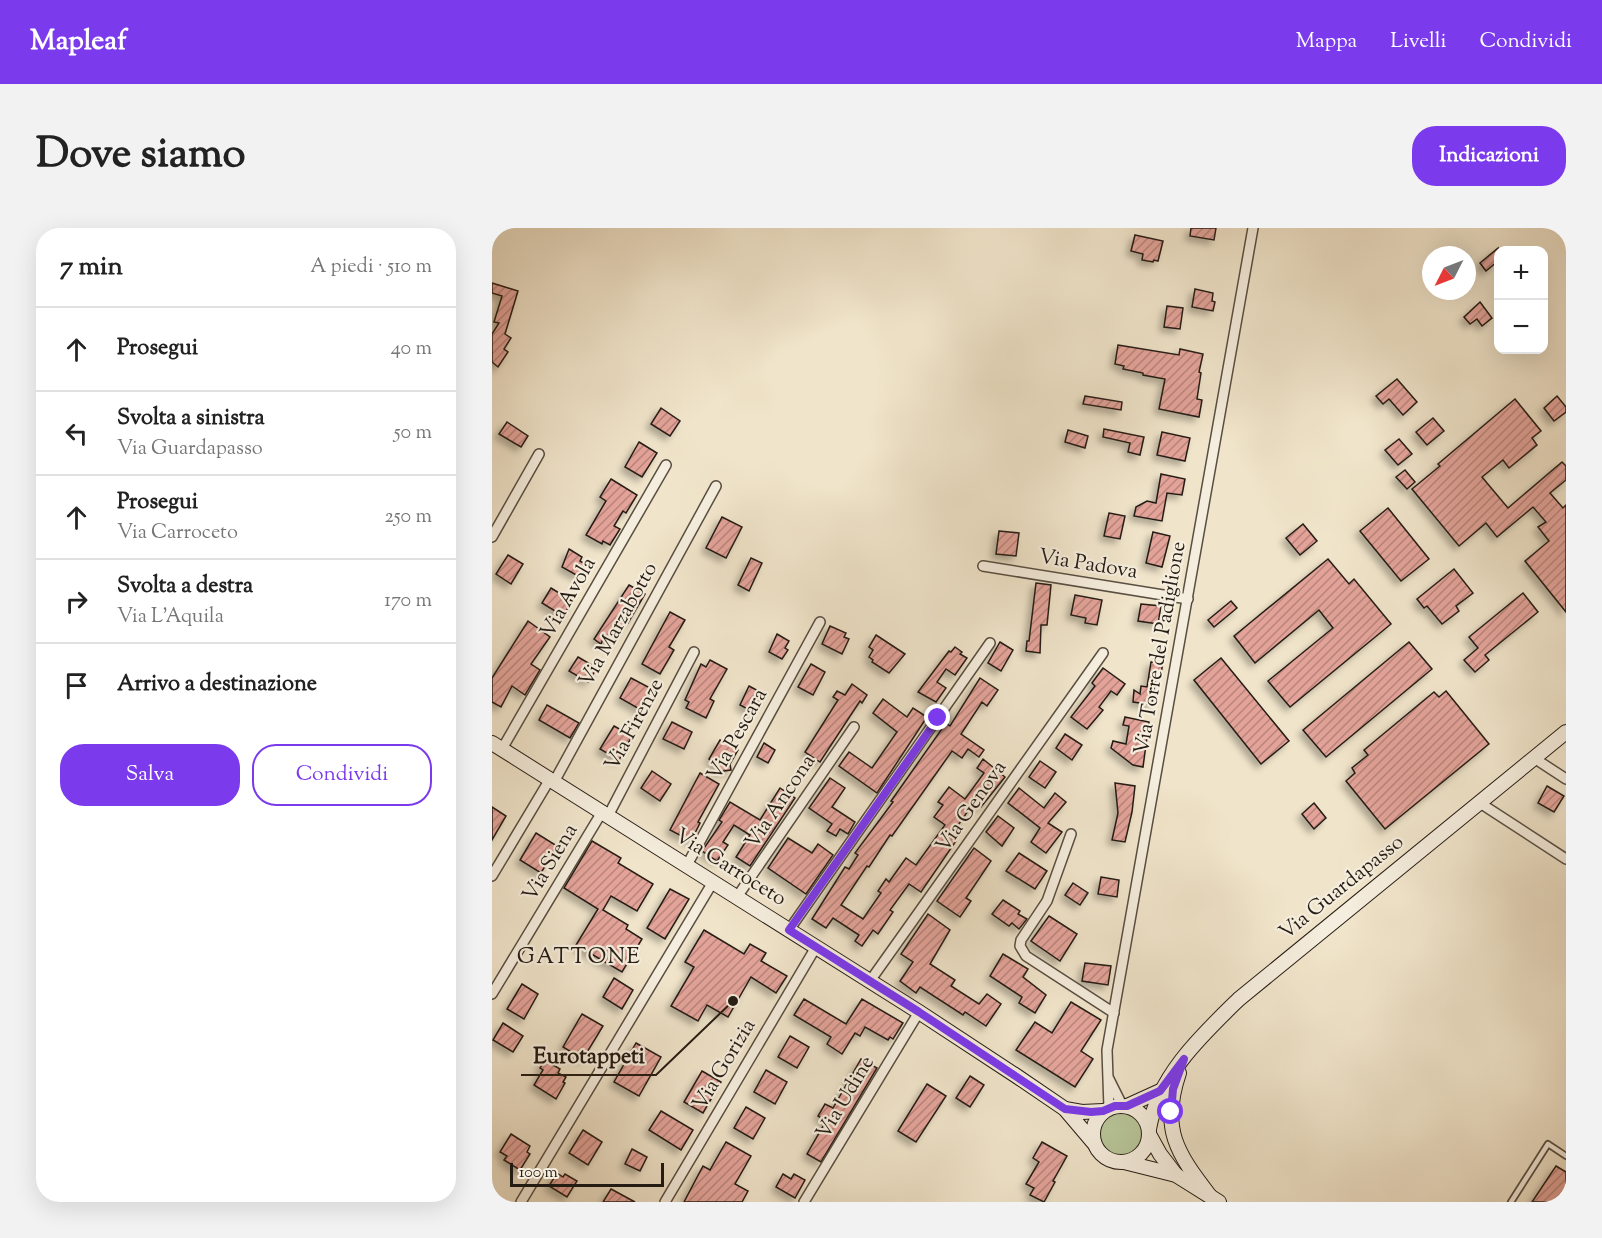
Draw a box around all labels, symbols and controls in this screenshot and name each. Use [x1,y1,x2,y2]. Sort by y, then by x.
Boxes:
text: Mapleaf [30,22,127,62]
text: Mappa [1296,27,1357,57]
text: Livelli [1390,27,1447,57]
text: Condividi [1480,27,1572,57]
text: Dove siamo [36,126,245,186]
button: Indicazioni [1412,126,1566,186]
north arrow [1422,246,1476,300]
map controls [1494,246,1548,354]
button: + [1494,246,1548,300]
text: 7 min [60,249,123,286]
text: A piedi · 510 m [310,253,432,282]
button: − [1494,300,1548,354]
icon: ahead [60,333,93,366]
text: Prosegui [117,333,198,365]
text: 40 m [391,335,432,364]
text: Svolta a sinistra [117,403,265,435]
icon: left [60,417,93,450]
text: 50 m [394,419,432,448]
text: Via Guardapasso [117,435,263,464]
text: Prosegui [117,487,198,519]
icon: ahead [60,501,93,534]
text: 250 m [384,503,432,532]
text: Via Carroceto [117,519,238,548]
street label: Via Torre del Padiglione [1127,539,1195,757]
street label: Via Padova [1036,542,1140,588]
street label: Via Avola [534,552,604,644]
street label: Via Marzabotto [572,557,666,693]
text: Svolta a destra [117,571,253,603]
icon: right [60,585,93,618]
text: 170 m [384,587,432,616]
text: Via L'Aquila [117,603,224,632]
icon: arrive [60,669,93,702]
text: Arrivo a destinazione [117,669,317,701]
street label: Via Firenze [598,673,672,777]
street label: Via Pescara [700,683,776,787]
route end [924,704,950,730]
button: Salva [60,744,240,806]
button: Condividi [252,744,432,806]
street label: Via Ancona [738,749,824,855]
street label: Via Genova [929,755,1015,859]
street label: Via Siena [516,818,586,908]
street label: Via Carroceto [668,822,792,914]
street label: Via Guardapasso [1273,828,1411,948]
district label: GATTONE [517,942,641,974]
street label: Via Gorizia [686,1013,764,1116]
callout: Eurotappeti [521,1035,656,1075]
text: Eurotappeti [533,1042,646,1074]
street label: Via Udine [809,1051,883,1145]
route start [1157,1098,1183,1124]
scale bar [510,1160,664,1188]
text: 100 m [519,1162,558,1185]

